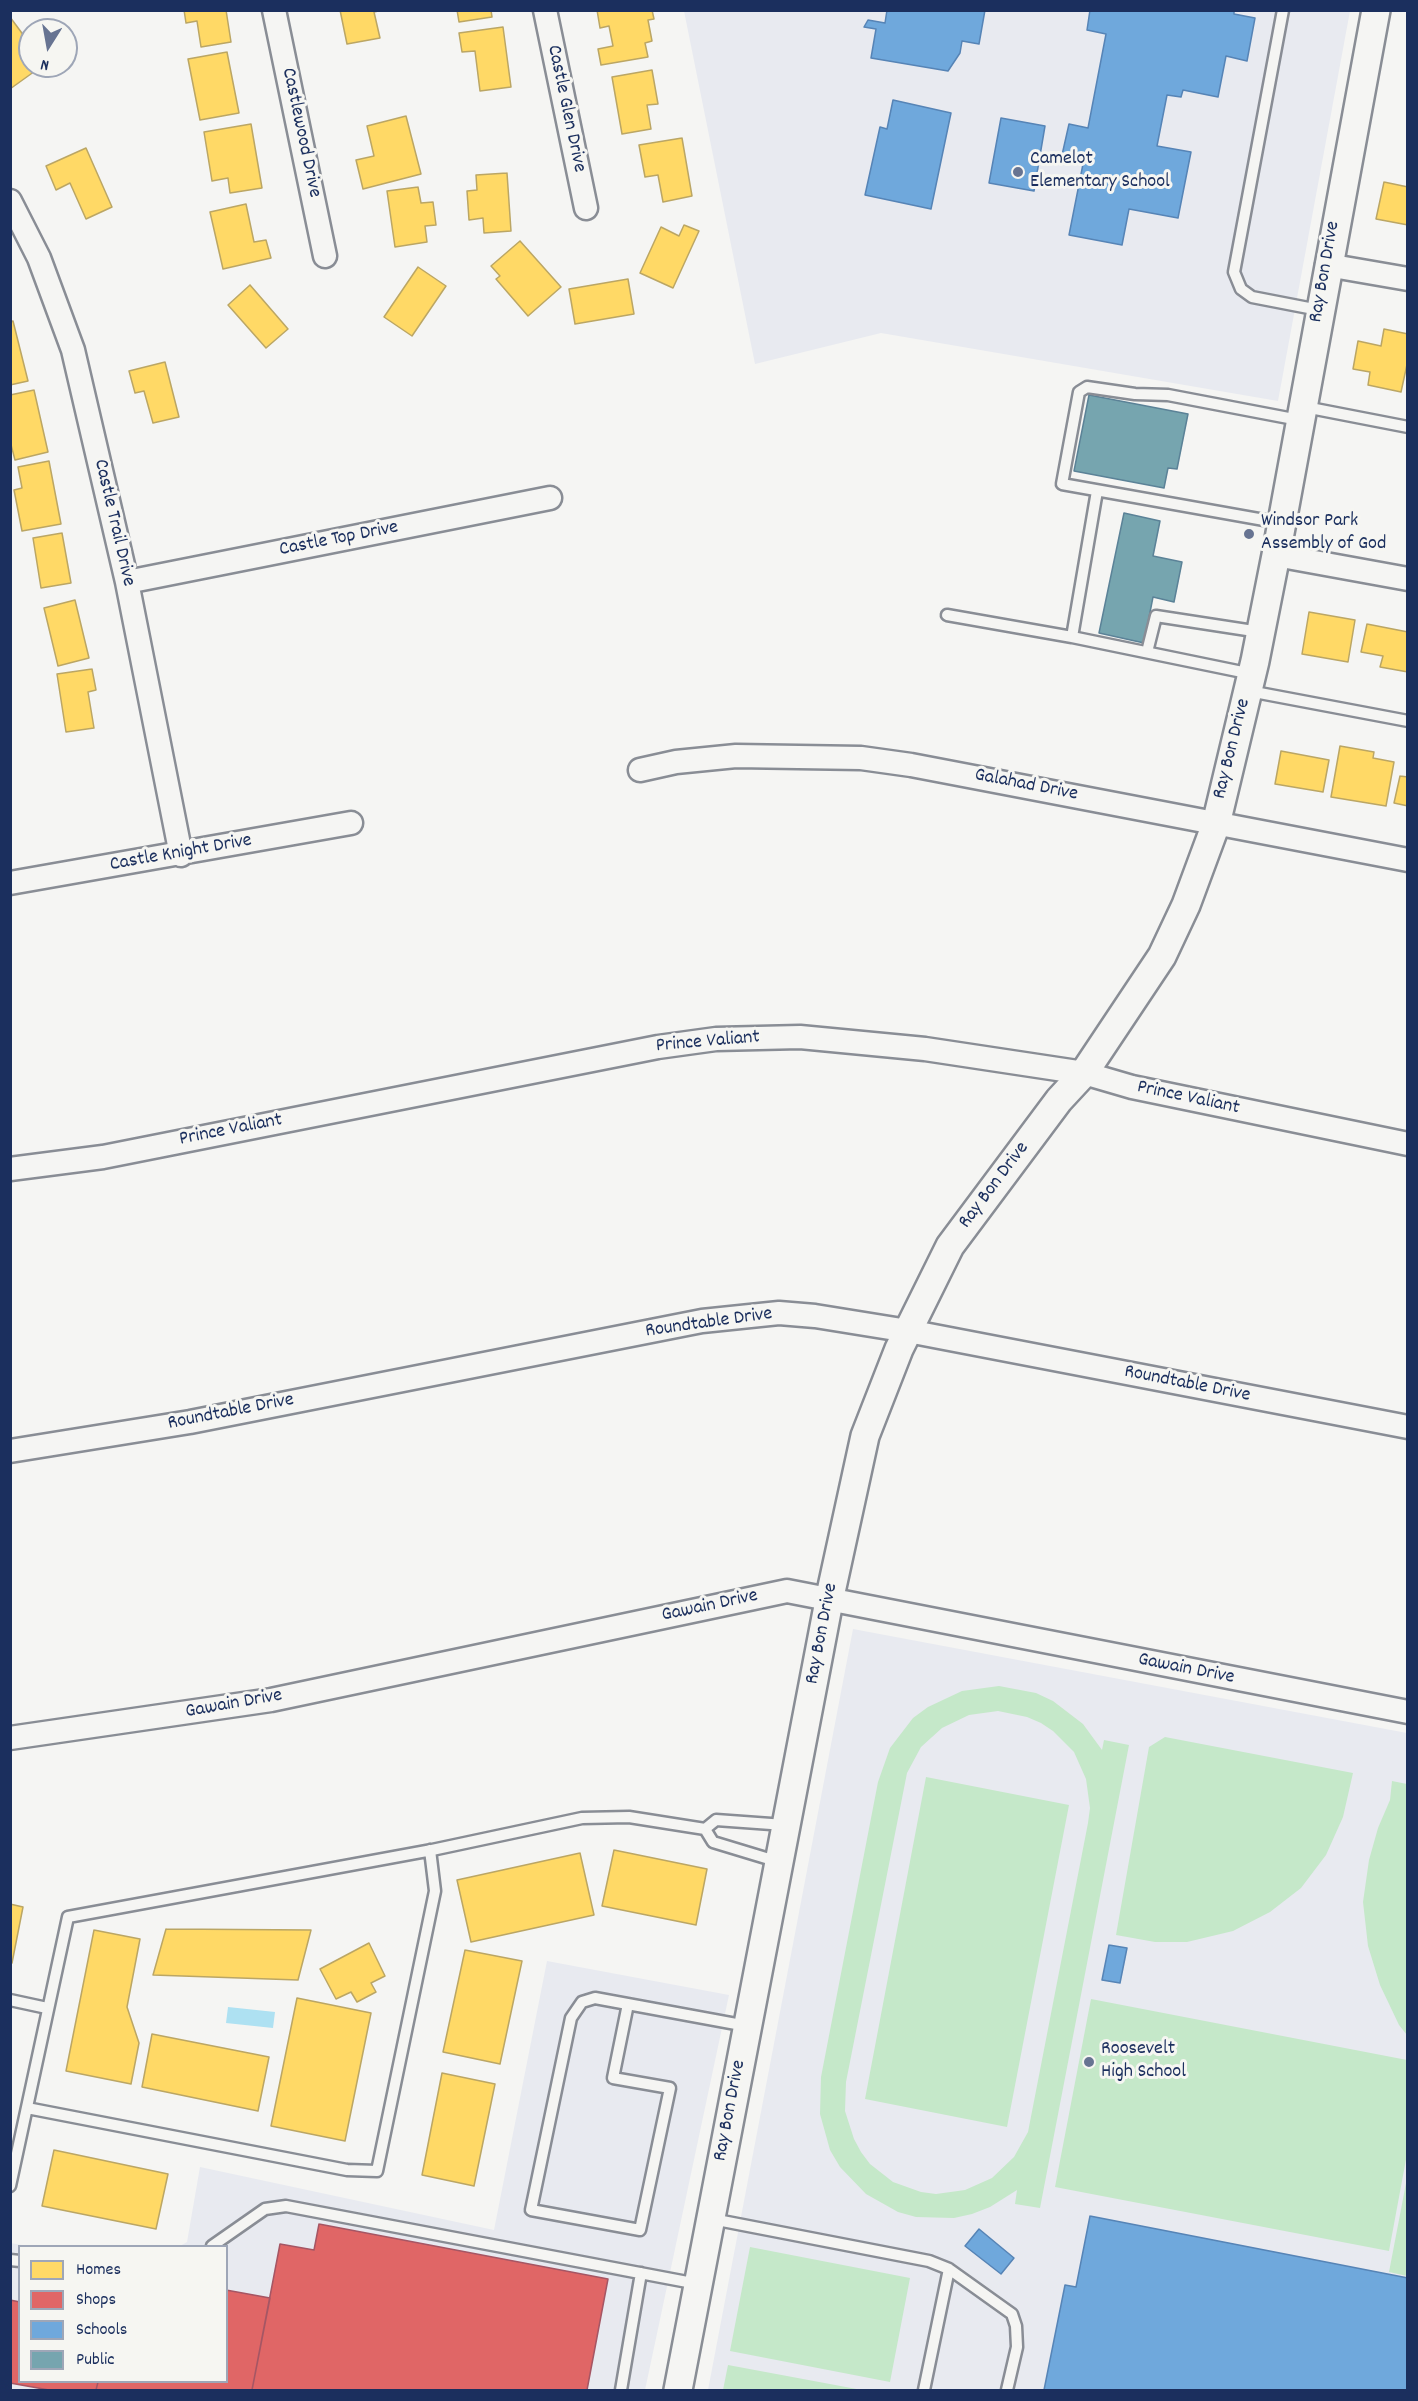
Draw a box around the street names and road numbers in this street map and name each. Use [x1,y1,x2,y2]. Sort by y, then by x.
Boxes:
street label: Castle Glen Drive [540,43,590,175]
street label: Castlewood Drive [275,66,325,200]
street label: Ray Bon Drive [1305,219,1347,325]
street label: Castle Trail Drive [87,457,139,589]
street label: Castle Top Drive [277,517,401,563]
street label: Ray Bon Drive [1209,696,1257,802]
street label: Galahad Drive [972,764,1080,808]
street label: Castle Knight Drive [108,830,254,878]
street label: Prince Valiant [655,1027,761,1059]
street label: Prince Valiant [1135,1076,1241,1122]
street label: Prince Valiant [178,1109,284,1153]
street label: Ray Bon Drive [955,1138,1035,1234]
street label: Roundtable Drive [644,1303,774,1345]
street label: Roundtable Drive [1122,1361,1252,1409]
street label: Roundtable Drive [166,1389,296,1437]
street label: Ray Bon Drive [801,1581,845,1687]
street label: Gawain Drive [660,1585,760,1629]
street label: Gawain Drive [1136,1649,1236,1691]
street label: Gawain Drive [184,1685,284,1725]
street label: Ray Bon Drive [709,2058,753,2164]

